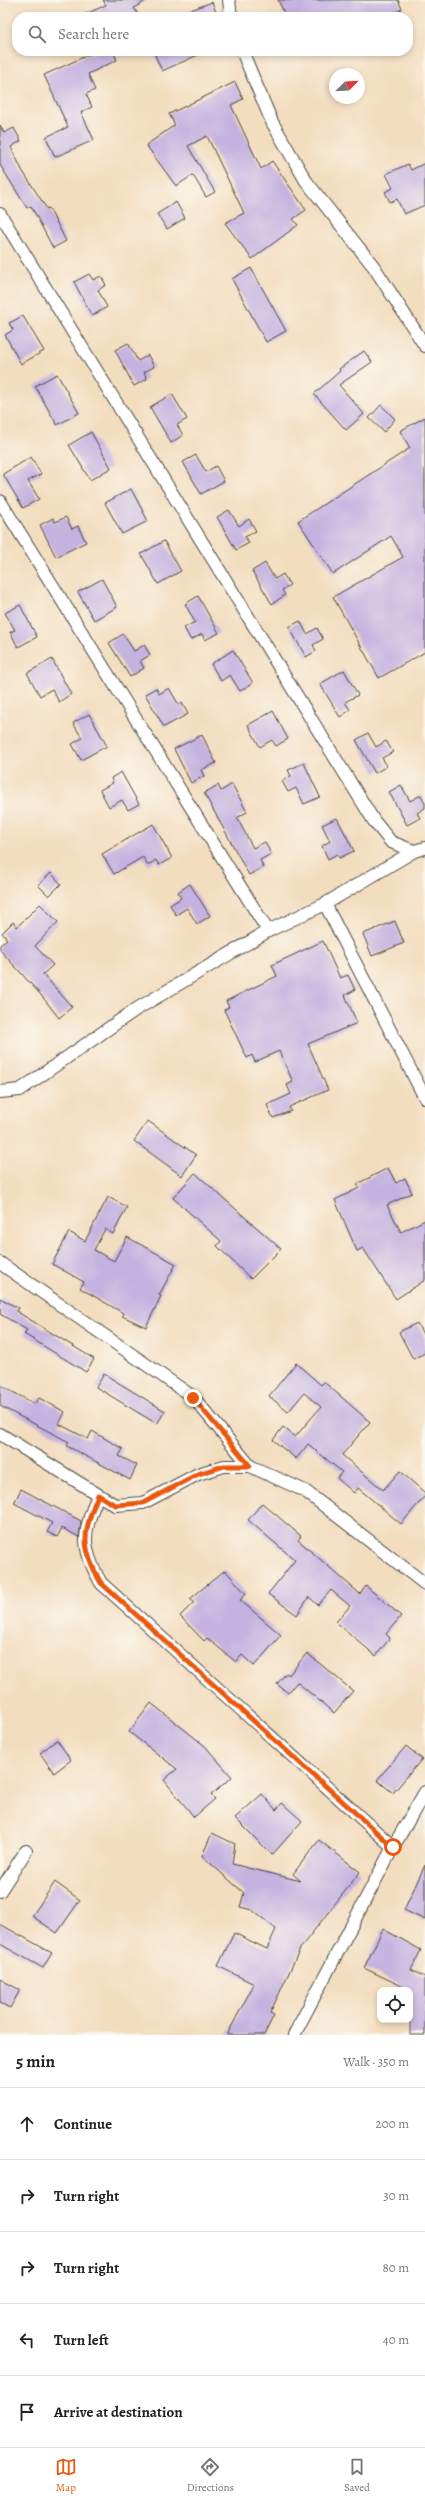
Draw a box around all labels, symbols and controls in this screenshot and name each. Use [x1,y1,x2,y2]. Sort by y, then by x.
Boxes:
search box [12,12,413,56]
icon: search [26,23,48,45]
text: Search here [58,24,129,44]
north arrow [329,68,365,104]
route end [184,1389,202,1407]
route start [384,1838,402,1856]
map controls [377,1987,413,2023]
button: locate [377,1987,413,2023]
text: 5 min [16,2050,55,2073]
text: Walk · 350 m [343,2053,409,2070]
icon: ahead [16,2113,38,2135]
text: Continue [54,2114,112,2134]
text: 200 m [376,2115,409,2132]
icon: right [16,2185,38,2207]
text: Turn right [54,2186,119,2206]
text: 30 m [383,2187,409,2204]
icon: right [16,2257,38,2279]
text: Turn right [54,2258,119,2278]
text: 80 m [382,2259,409,2276]
icon: left [16,2329,38,2351]
text: Turn left [54,2330,109,2350]
text: 40 m [383,2331,409,2348]
icon: arrive [16,2401,38,2423]
text: Arrive at destination [54,2402,183,2422]
tab: Map [55,2456,77,2495]
tab: Directions [187,2456,234,2495]
tab: Saved [344,2456,370,2495]

